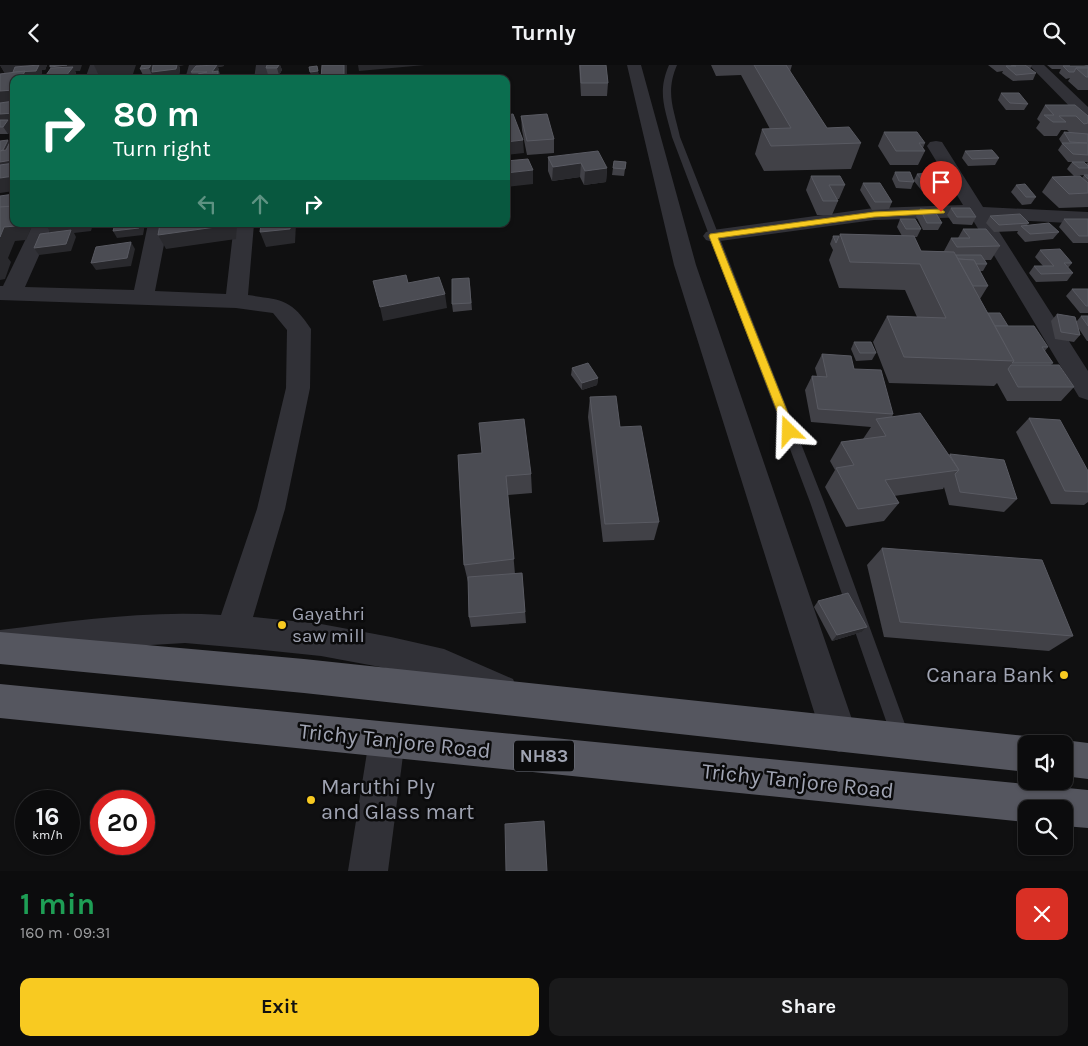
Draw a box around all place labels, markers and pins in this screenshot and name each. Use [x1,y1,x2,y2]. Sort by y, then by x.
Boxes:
pin [920,161,962,212]
place label: Gayathri saw mill [292,603,365,647]
marker: Gayathri saw mill [276,619,288,631]
place label: Canara Bank [926,662,1054,688]
marker: Canara Bank [1058,669,1070,681]
place label: Maruthi Ply and Glass mart [321,774,474,825]
marker: Maruthi Ply and Glass mart [305,794,317,806]

